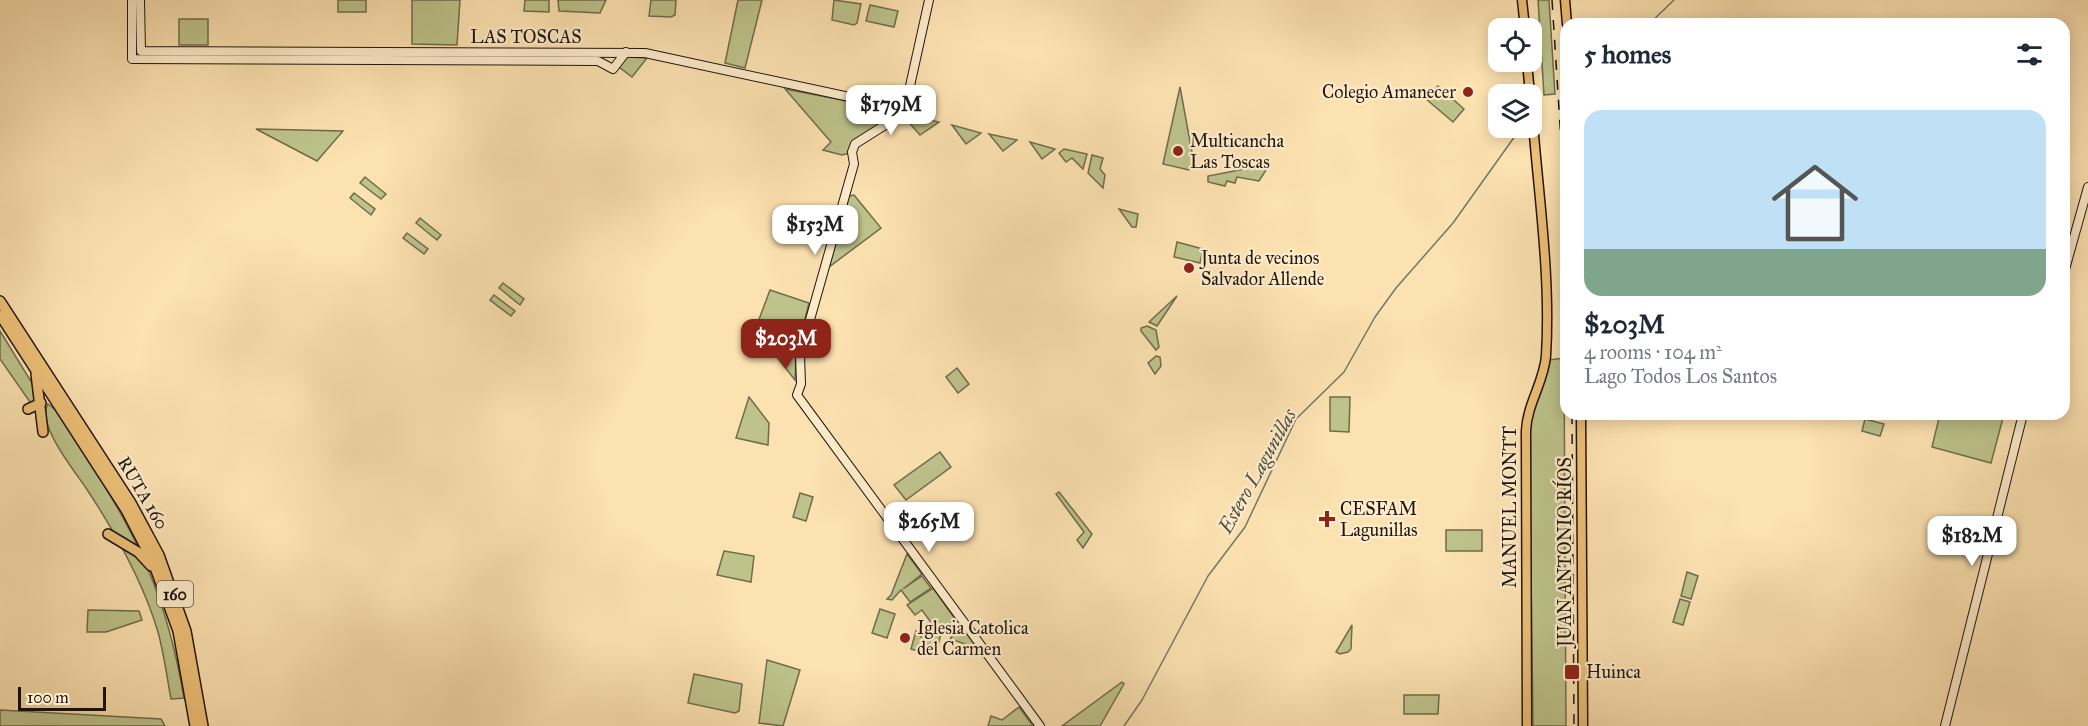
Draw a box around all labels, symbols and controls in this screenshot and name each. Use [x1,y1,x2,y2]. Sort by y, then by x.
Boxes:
map controls [1488,18,1542,138]
button: locate [1488,18,1542,72]
street label: LAS TOSCAS [470,26,582,48]
text: 5 homes [1584,38,1671,70]
icon: filters [2013,38,2046,71]
place label: Colegio Amanecer [1322,81,1456,104]
button: layers [1488,84,1542,138]
pin: $179M [849,85,933,136]
marker: Colegio Amanecer [1461,85,1475,99]
text: $179M [860,92,922,116]
place label: Multicancha Las Toscas [1190,130,1285,173]
marker: Multicancha Las Toscas [1171,144,1185,158]
icon: home [1761,149,1869,257]
pin: $153M [773,205,857,256]
text: $153M [786,212,844,236]
place label: Junta de vecinos Salvador Allende [1199,247,1324,290]
marker: Junta de vecinos Salvador Allende [1182,261,1196,275]
text: $203M [1584,308,1665,340]
pin: $203M [744,319,828,370]
text: $203M [755,326,817,350]
text: 4 rooms · 104 m² [1584,340,1722,364]
text: Lago Todos Los Santos [1584,364,1777,388]
water label: Estero Lagunillas [1212,403,1302,538]
street label: MANUEL MONTT [1499,426,1521,588]
street label: RUTA 160 [113,453,173,533]
street label: JUAN ANTONIO RÍOS [1552,457,1577,649]
place label: CESFAM Lagunillas [1340,498,1418,542]
pin: $265M [887,502,971,553]
text: $265M [898,509,960,533]
marker: CESFAM Lagunillas [1318,510,1336,528]
pin: $182M [1930,516,2014,567]
text: $182M [1941,523,2003,547]
road number: 160 [157,581,193,607]
place label: Iglesia Catolica del Carmen [917,617,1029,660]
marker: Iglesia Catolica del Carmen [898,631,912,645]
place label: Huinca [1586,661,1641,683]
marker: Huinca [1563,663,1581,681]
scale bar [18,684,106,712]
text: 100 m [27,688,69,707]

